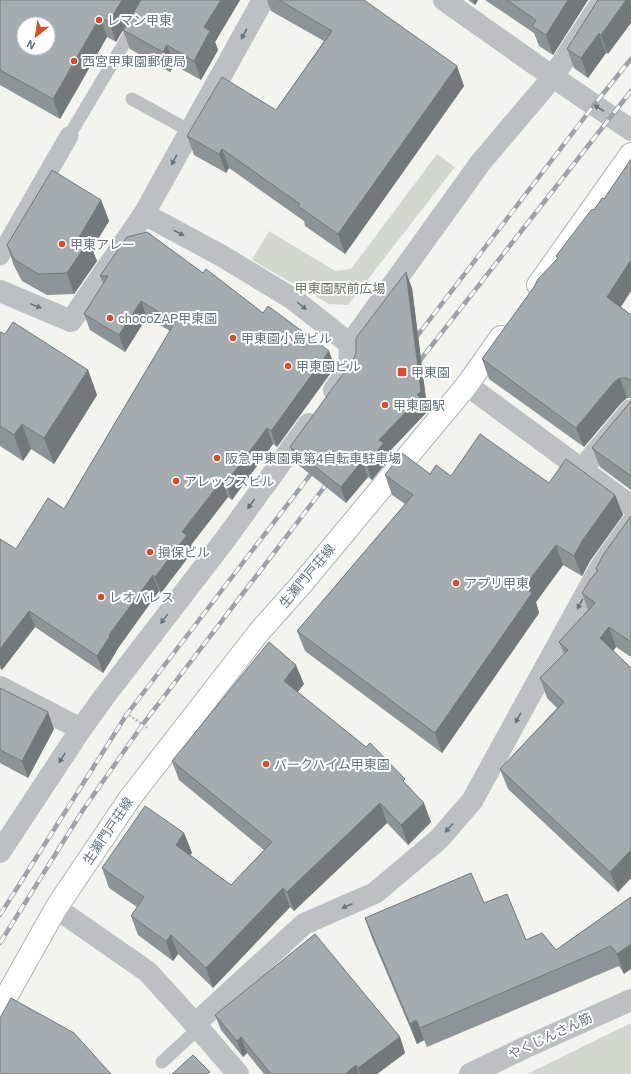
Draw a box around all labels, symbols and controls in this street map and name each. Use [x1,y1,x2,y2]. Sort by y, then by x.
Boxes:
place label: レマン甲東 [107,13,172,28]
marker: レマン甲東 [94,15,104,25]
north arrow [16,16,56,56]
one-way arrow [241,28,248,40]
text: N [24,37,38,52]
place label: 西宮甲東園郵便局 [82,54,186,69]
marker: 西宮甲東園郵便局 [69,56,79,66]
one-way arrow [593,105,604,112]
one-way arrow [171,154,178,166]
one-way arrow [173,229,184,236]
place label: 甲東アレー [70,237,135,252]
marker: 甲東アレー [57,239,67,249]
park label: 甲東園駅前広場 [294,281,386,296]
one-way arrow [297,302,308,311]
one-way arrow [30,303,41,309]
place label: chocoZAP甲東園 [118,311,217,326]
marker: chocoZAP甲東園 [105,313,115,323]
place label: 甲東園小島ビル [241,331,332,346]
marker: 甲東園小島ビル [228,333,238,343]
place label: 甲東園ビル [296,359,361,374]
marker: 甲東園ビル [283,361,293,371]
place label: 甲東園 [411,365,450,380]
marker: 甲東園 [396,366,408,378]
place label: 甲東園駅 [393,398,445,413]
marker: 甲東園駅 [380,400,390,410]
place label: 阪急甲東園東第4自転車駐車場 [225,451,401,466]
marker: 阪急甲東園東第4自転車駐車場 [212,453,222,463]
place label: アレックスビル [184,474,275,489]
marker: アレックスビル [171,476,181,486]
one-way arrow [246,499,255,510]
street label: 生瀬門戸荘線 [276,541,338,611]
place label: 損保ビル [158,545,210,560]
marker: 損保ビル [145,547,155,557]
place label: アプリ甲東 [464,576,529,591]
marker: アプリ甲東 [451,578,461,588]
place label: レオパレス [109,590,174,605]
marker: レオパレス [96,592,106,602]
one-way arrow [577,598,584,610]
one-way arrow [160,614,168,625]
one-way arrow [514,712,521,724]
one-way arrow [58,753,66,763]
place label: パークハイム甲東園 [274,757,390,772]
marker: パークハイム甲東園 [261,759,271,769]
street label: 生瀬門戸荘線 [80,794,136,868]
one-way arrow [445,823,454,832]
one-way arrow [340,903,352,909]
street label: やくじんさん筋 [506,1010,594,1062]

